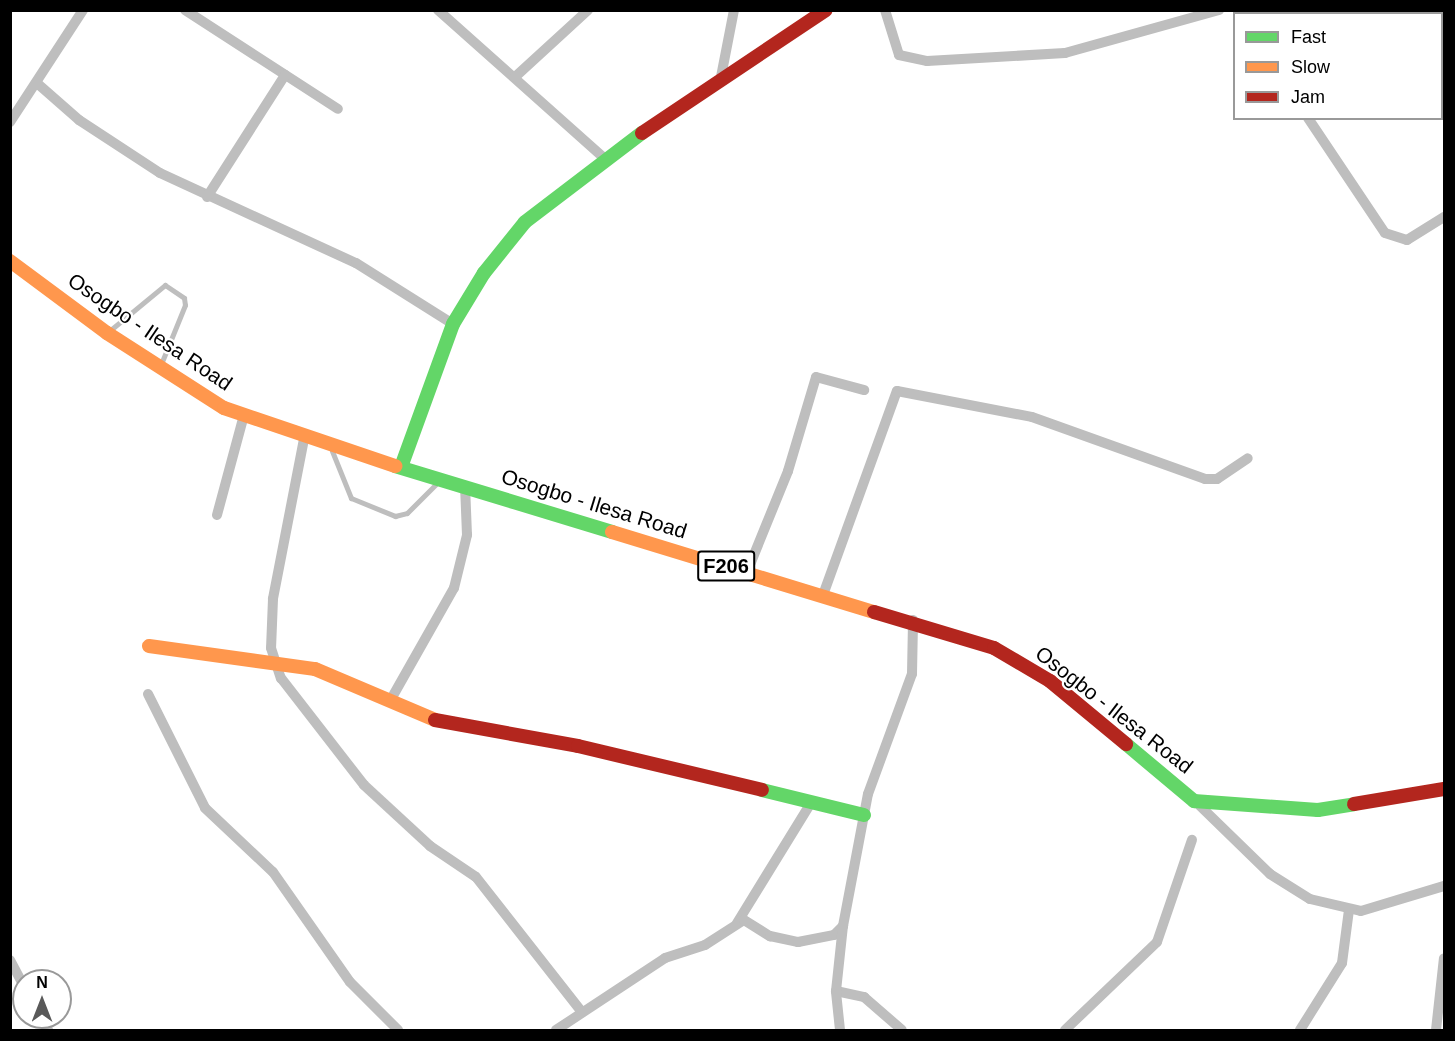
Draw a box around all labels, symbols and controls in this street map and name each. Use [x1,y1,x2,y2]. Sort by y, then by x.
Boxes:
legend [1233,12,1443,120]
text: Fast [1291,27,1326,47]
text: Slow [1291,57,1330,77]
text: Jam [1291,87,1325,107]
street label: Osogbo - Ilesa Road [63,268,237,396]
street label: Osogbo - Ilesa Road [498,464,690,544]
road number: F206 [696,549,756,583]
street label: Osogbo - Ilesa Road [1030,641,1198,779]
north arrow [12,969,72,1029]
text: N [36,974,48,991]

